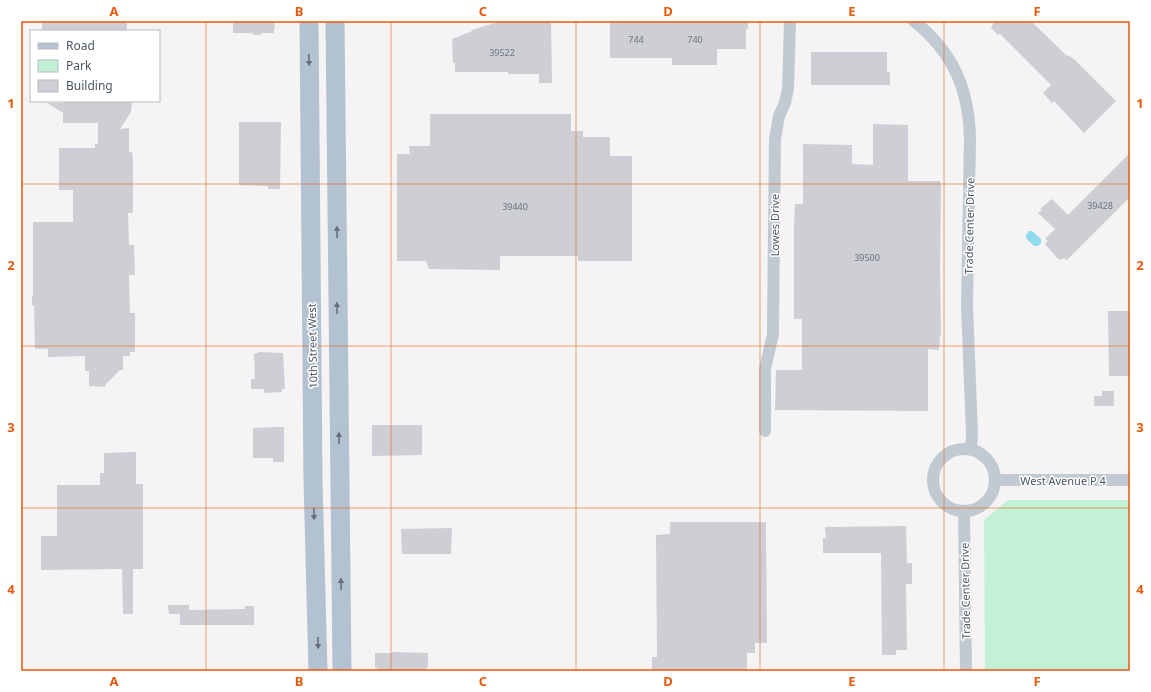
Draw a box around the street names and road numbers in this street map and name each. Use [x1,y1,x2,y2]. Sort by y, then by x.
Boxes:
street label: Trade Center Drive [961,178,977,274]
street label: Lowes Drive [767,194,782,256]
street label: 10th Street West [304,303,320,389]
street label: West Avenue P 4 [1020,473,1107,488]
street label: Trade Center Drive [957,543,973,639]

